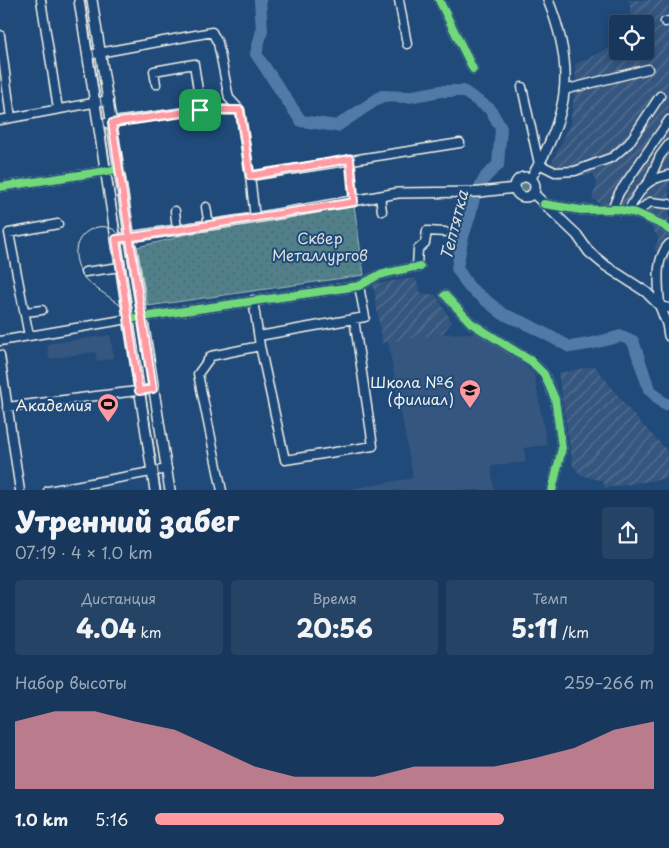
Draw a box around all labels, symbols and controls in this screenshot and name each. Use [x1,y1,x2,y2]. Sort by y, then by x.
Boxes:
map controls [609,15,654,60]
button: locate [609,15,654,60]
pin [179,89,221,131]
icon: arrive [186,96,214,124]
water label: Тептятка [433,187,473,262]
park label: Сквер Металлургов [272,226,368,266]
place label: Школа №6 (филиал) [370,370,454,410]
school or university icon: Школа №6 (филиал) [458,378,482,409]
sports icon: Академия [96,392,120,423]
place label: Академия [15,393,92,416]
text: Утренний забег [15,499,239,542]
button: share [602,507,654,559]
text: 07:19 · 4 × 1.0 km [15,540,153,564]
text: Дистанция [82,588,156,609]
text: Время [312,588,357,609]
text: Темп [532,588,568,609]
text: 4.04 [76,609,136,647]
text: 20:56 [296,609,373,647]
text: 5:11 [511,609,558,647]
text: km [136,622,161,643]
text: /km [558,622,589,643]
text: Набор высоты [15,670,127,694]
text: 259–266 m [564,670,654,694]
text: 1.0 km [15,807,68,831]
text: 5:16 [95,807,128,831]

